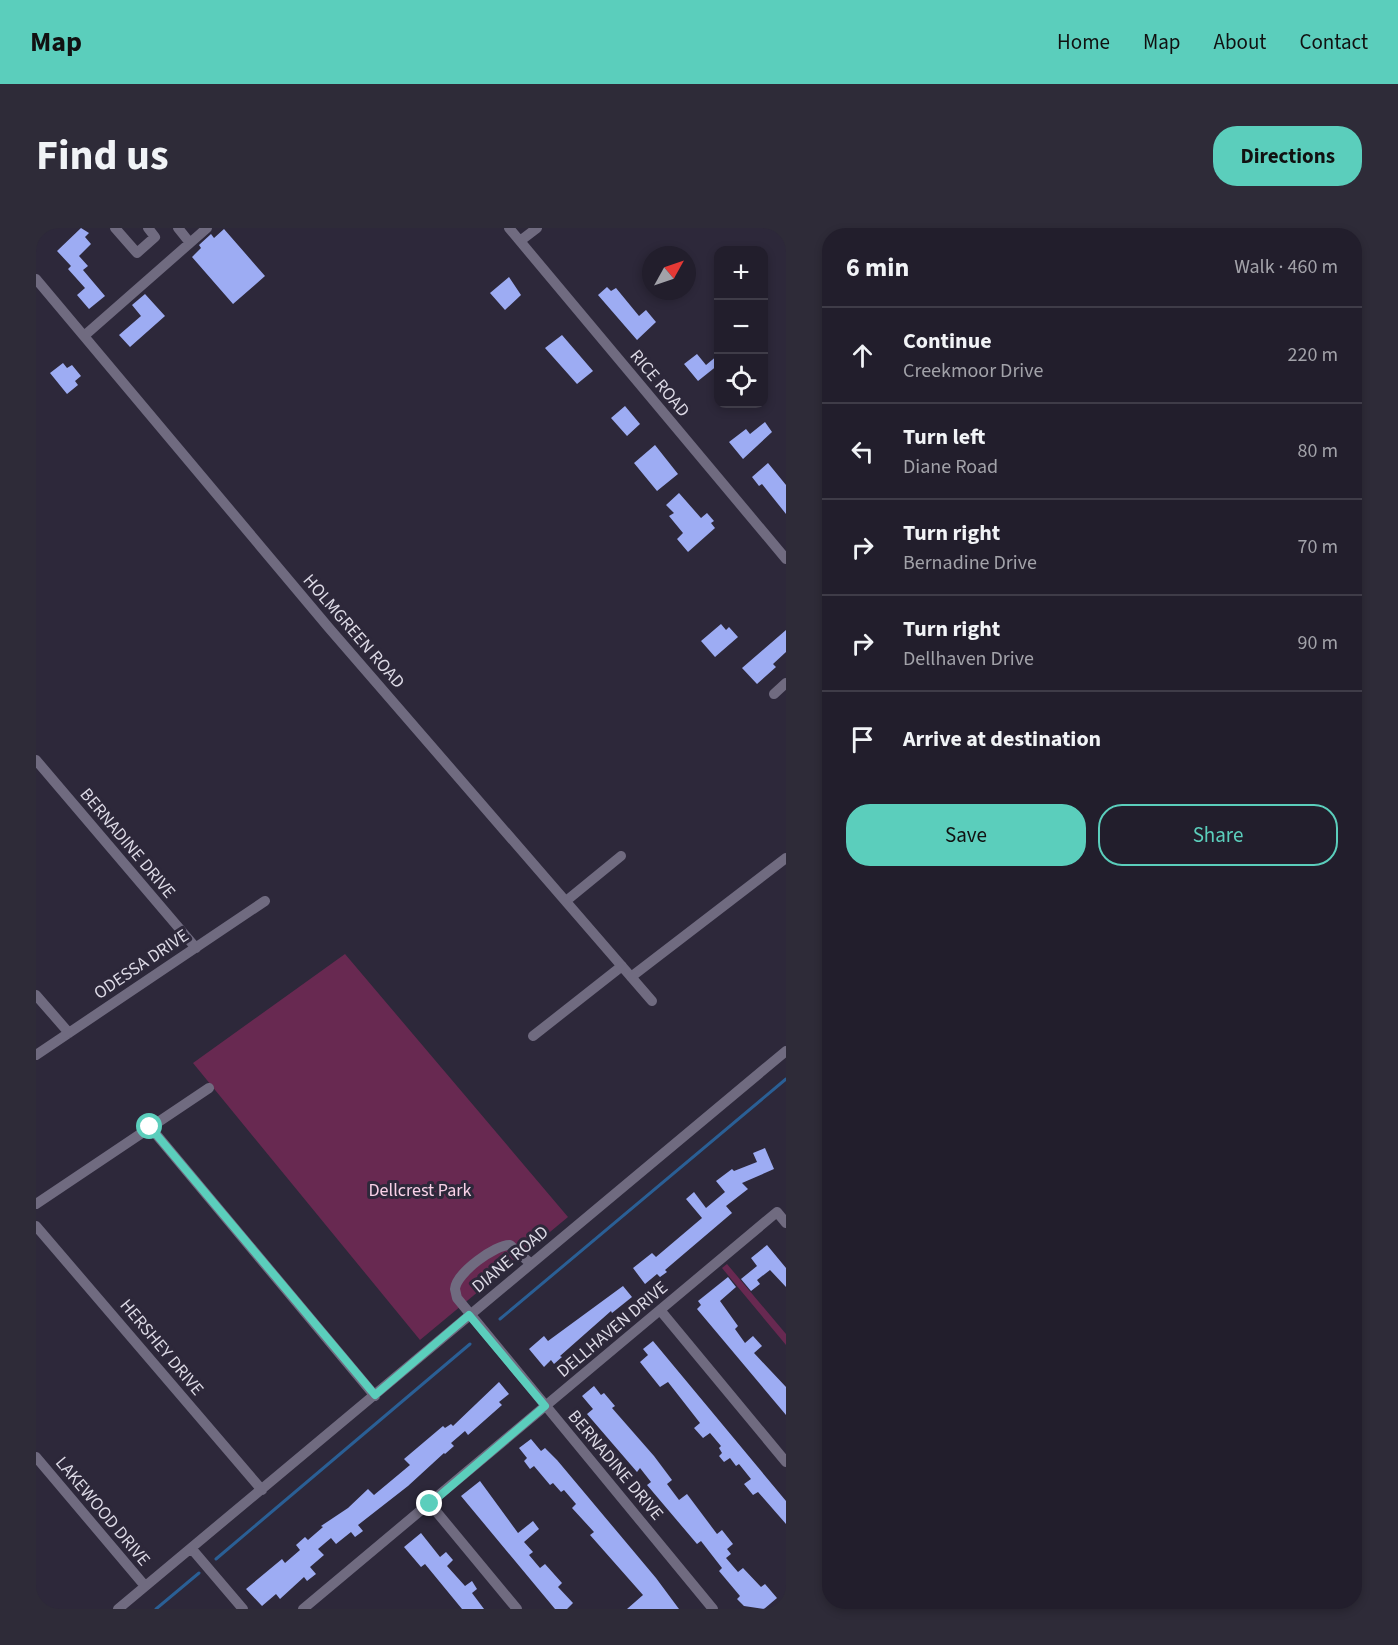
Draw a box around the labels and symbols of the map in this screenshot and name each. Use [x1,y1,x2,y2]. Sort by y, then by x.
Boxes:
north arrow [642,246,696,300]
street label: RICE ROAD [624,344,695,422]
street label: HOLMGREEN ROAD [297,569,410,694]
street label: BERNADINE DRIVE [74,783,181,904]
street label: ODESSA DRIVE [89,923,194,1005]
route start [136,1113,162,1139]
park label: Dellcrest Park [369,1178,472,1203]
street label: DIANE ROAD [467,1220,554,1299]
street label: DELLHAVEN DRIVE [551,1275,673,1383]
street label: HERSHEY DRIVE [114,1294,209,1401]
street label: BERNADINE DRIVE [562,1405,669,1526]
street label: LAKEWOOD DRIVE [49,1451,156,1571]
route end [416,1490,442,1516]

